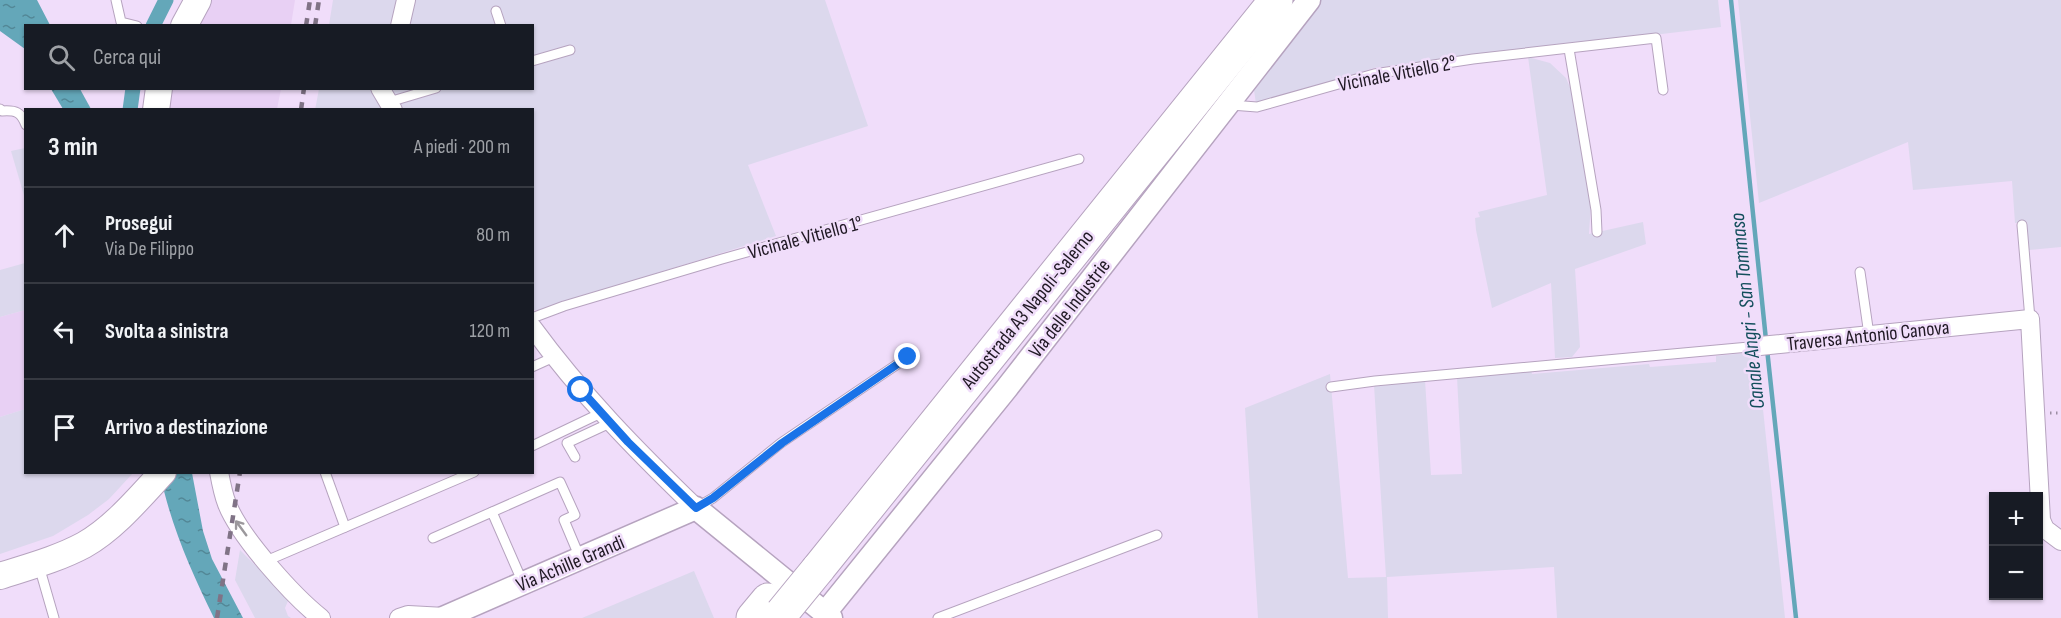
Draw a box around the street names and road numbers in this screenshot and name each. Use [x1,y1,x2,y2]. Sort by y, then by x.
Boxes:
street label: Vicinale Vitiello 2° [1336,51,1458,97]
street label: Vicinale Vitiello 1° [746,211,865,265]
street label: Autostrada A3 Napoli-Salerno [956,225,1099,395]
street label: Via delle Industrie [1024,254,1116,363]
street label: Traversa Antonio Canova [1786,316,1951,356]
street label: Via Achille Grandi [513,530,628,597]

